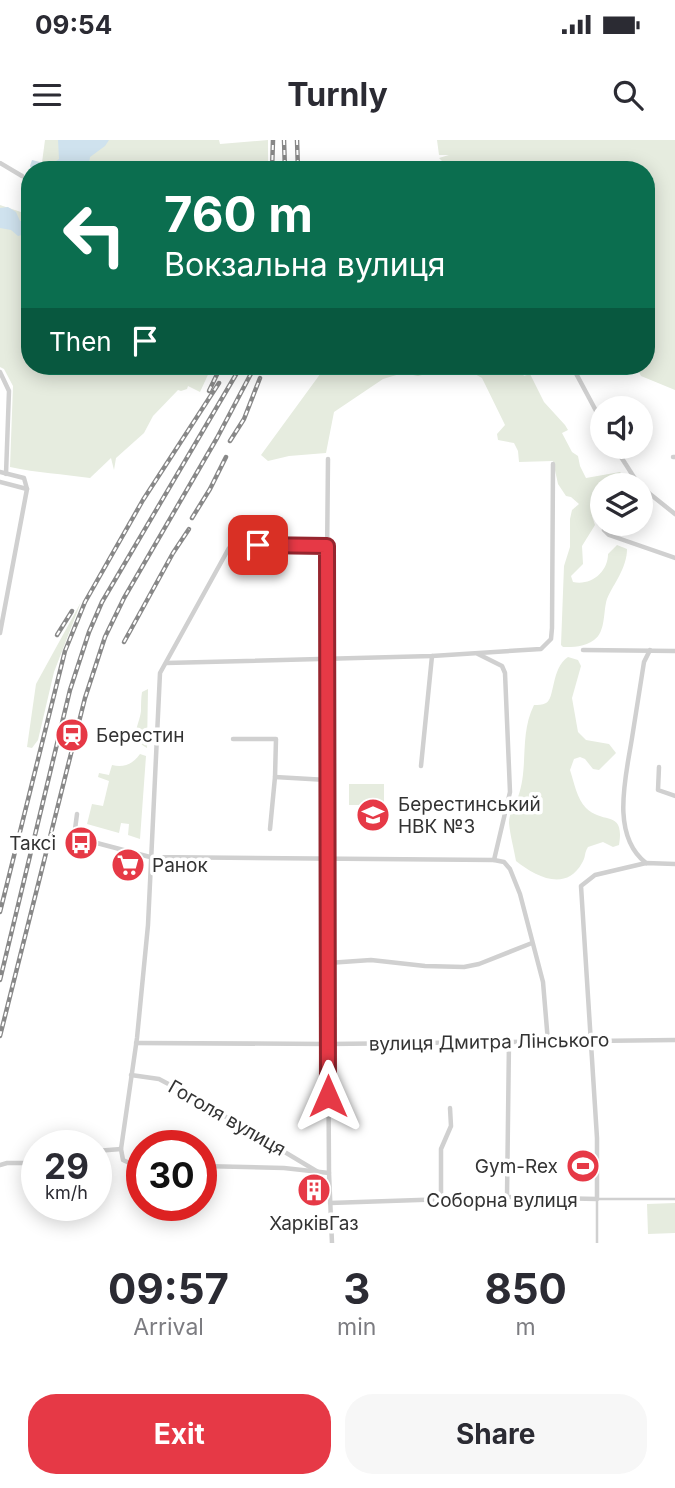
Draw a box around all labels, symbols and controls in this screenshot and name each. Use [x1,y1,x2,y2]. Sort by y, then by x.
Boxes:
text: 09:54 [35,9,112,40]
text: Turnly [287,75,388,114]
icon: menu [28,76,66,114]
icon: search [609,76,647,114]
text: 760 m [164,185,313,244]
icon: left [49,189,140,280]
text: Вокзальна вулиця [164,245,445,284]
icon: arrive [126,322,164,360]
text: Then [49,326,112,357]
map controls [590,396,653,536]
button: sound [590,396,653,459]
button: layers [590,473,653,536]
pin [228,515,288,575]
icon: arrive [239,526,277,564]
station icon: Берестин [53,716,91,754]
place label: Берестин [96,724,185,747]
place label: Берестинський НВК №3 [398,793,541,838]
school or university icon: Берестинський НВК №3 [354,796,392,834]
bus stop icon: Таксі [62,824,100,862]
place label: Таксі [9,832,56,855]
supermarket icon: Ранок [109,846,147,884]
place label: Ранок [152,854,208,877]
street label: вулиця Дмитра Лінського [369,1028,609,1056]
position arrow [291,1059,365,1133]
street label: Гоголя вулиця [164,1075,290,1161]
speed limit sign: 30 [126,1130,217,1221]
text: 29 [44,1145,89,1187]
sports icon: Gym-Rex [564,1147,602,1185]
place label: Gym-Rex [475,1155,558,1178]
building icon: ХарківГаз [295,1171,333,1209]
text: km/h [45,1182,88,1203]
street label: Соборна вулиця [426,1189,578,1212]
place label: ХарківГаз [269,1212,359,1235]
text: 09:57 [108,1263,229,1314]
text: 3 [343,1263,370,1314]
text: 850 [484,1263,567,1314]
text: Arrival [133,1313,204,1341]
text: min [337,1313,376,1341]
text: m [516,1313,536,1341]
button: Exit [28,1394,331,1474]
button: Share [345,1394,647,1474]

